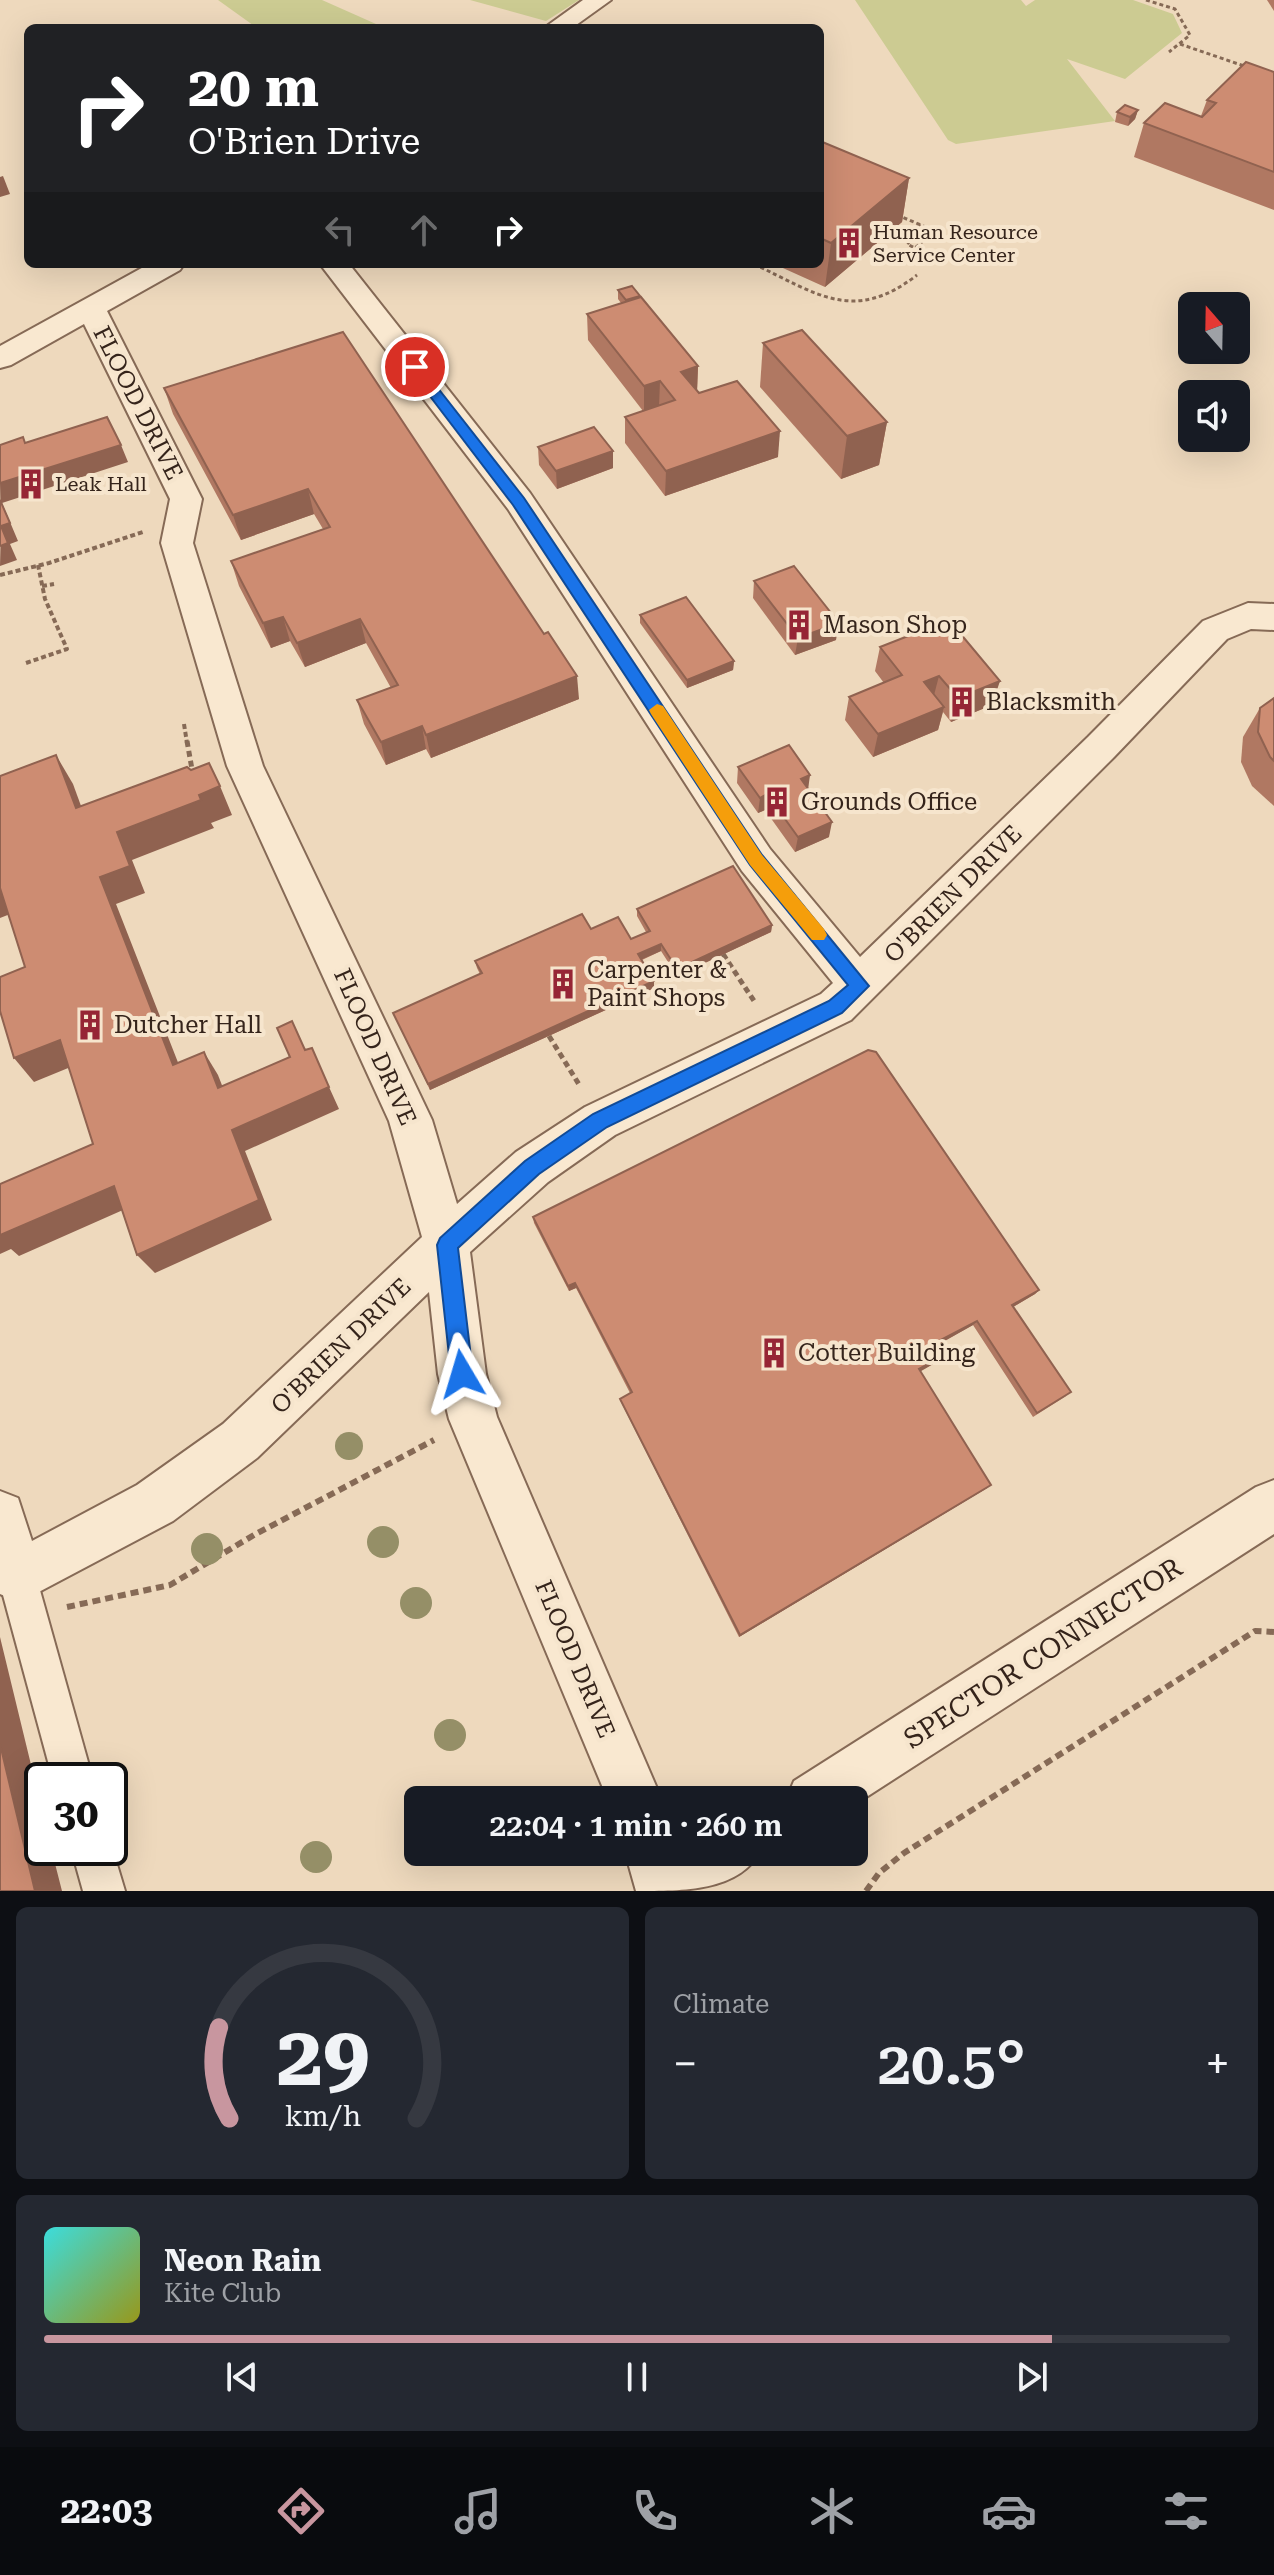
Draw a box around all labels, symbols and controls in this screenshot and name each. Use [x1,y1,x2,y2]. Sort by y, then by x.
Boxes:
text: 20 m [188,54,319,120]
icon: right [56,56,160,160]
text: O'Brien Drive [188,121,420,163]
icon: left [318,208,362,252]
icon: ahead [402,208,446,252]
icon: right [486,208,530,252]
place label: Human Resource Service Center [873,220,1038,267]
building icon: Human Resource Service Center [832,226,866,260]
north arrow [1178,292,1250,364]
map controls [1178,292,1250,452]
street label: FLOOD DRIVE [87,322,189,484]
pin [381,333,449,401]
icon: arrive [393,345,437,389]
button: sound [1178,380,1250,452]
building icon: Leak Hall [14,467,48,501]
place label: Leak Hall [55,472,147,496]
building icon: Mason Shop [782,608,816,642]
place label: Mason Shop [823,611,967,639]
building icon: Blacksmith [945,685,979,719]
place label: Blacksmith [986,688,1116,716]
building icon: Grounds Office [760,785,794,819]
place label: Grounds Office [801,788,977,816]
street label: O'BRIEN DRIVE [878,819,1028,969]
place label: Carpenter & Paint Shops [587,956,727,1012]
street label: FLOOD DRIVE [328,964,422,1130]
building icon: Carpenter & Paint Shops [546,967,580,1001]
building icon: Dutcher Hall [73,1008,107,1042]
place label: Dutcher Hall [114,1011,262,1039]
street label: O'BRIEN DRIVE [266,1272,416,1420]
position arrow [420,1332,504,1416]
building icon: Cotter Building [757,1336,791,1370]
place label: Cotter Building [798,1339,975,1367]
street label: SPECTOR CONNECTOR [898,1551,1188,1755]
street label: FLOOD DRIVE [529,1576,621,1742]
speed limit sign: 30 [24,1762,128,1866]
text: 22:04 · 1 min · 260 m [490,1808,782,1843]
text: Climate [673,1989,769,2019]
text: 29 [276,2008,369,2105]
text: 20.5° [877,2028,1026,2099]
text: − [673,2038,698,2090]
text: + [1205,2038,1230,2090]
text: km/h [284,2099,361,2133]
text: Neon Rain [164,2243,321,2278]
text: Kite Club [164,2278,281,2308]
icon: previous [220,2355,264,2399]
icon: pause [615,2355,659,2399]
icon: next [1010,2355,1054,2399]
icon: directions [273,2483,329,2539]
icon: music [450,2483,506,2539]
icon: phone [627,2483,683,2539]
icon: climate [804,2483,860,2539]
icon: car [981,2483,1037,2539]
icon: filters [1158,2483,1214,2539]
text: 22:03 [60,2490,152,2532]

